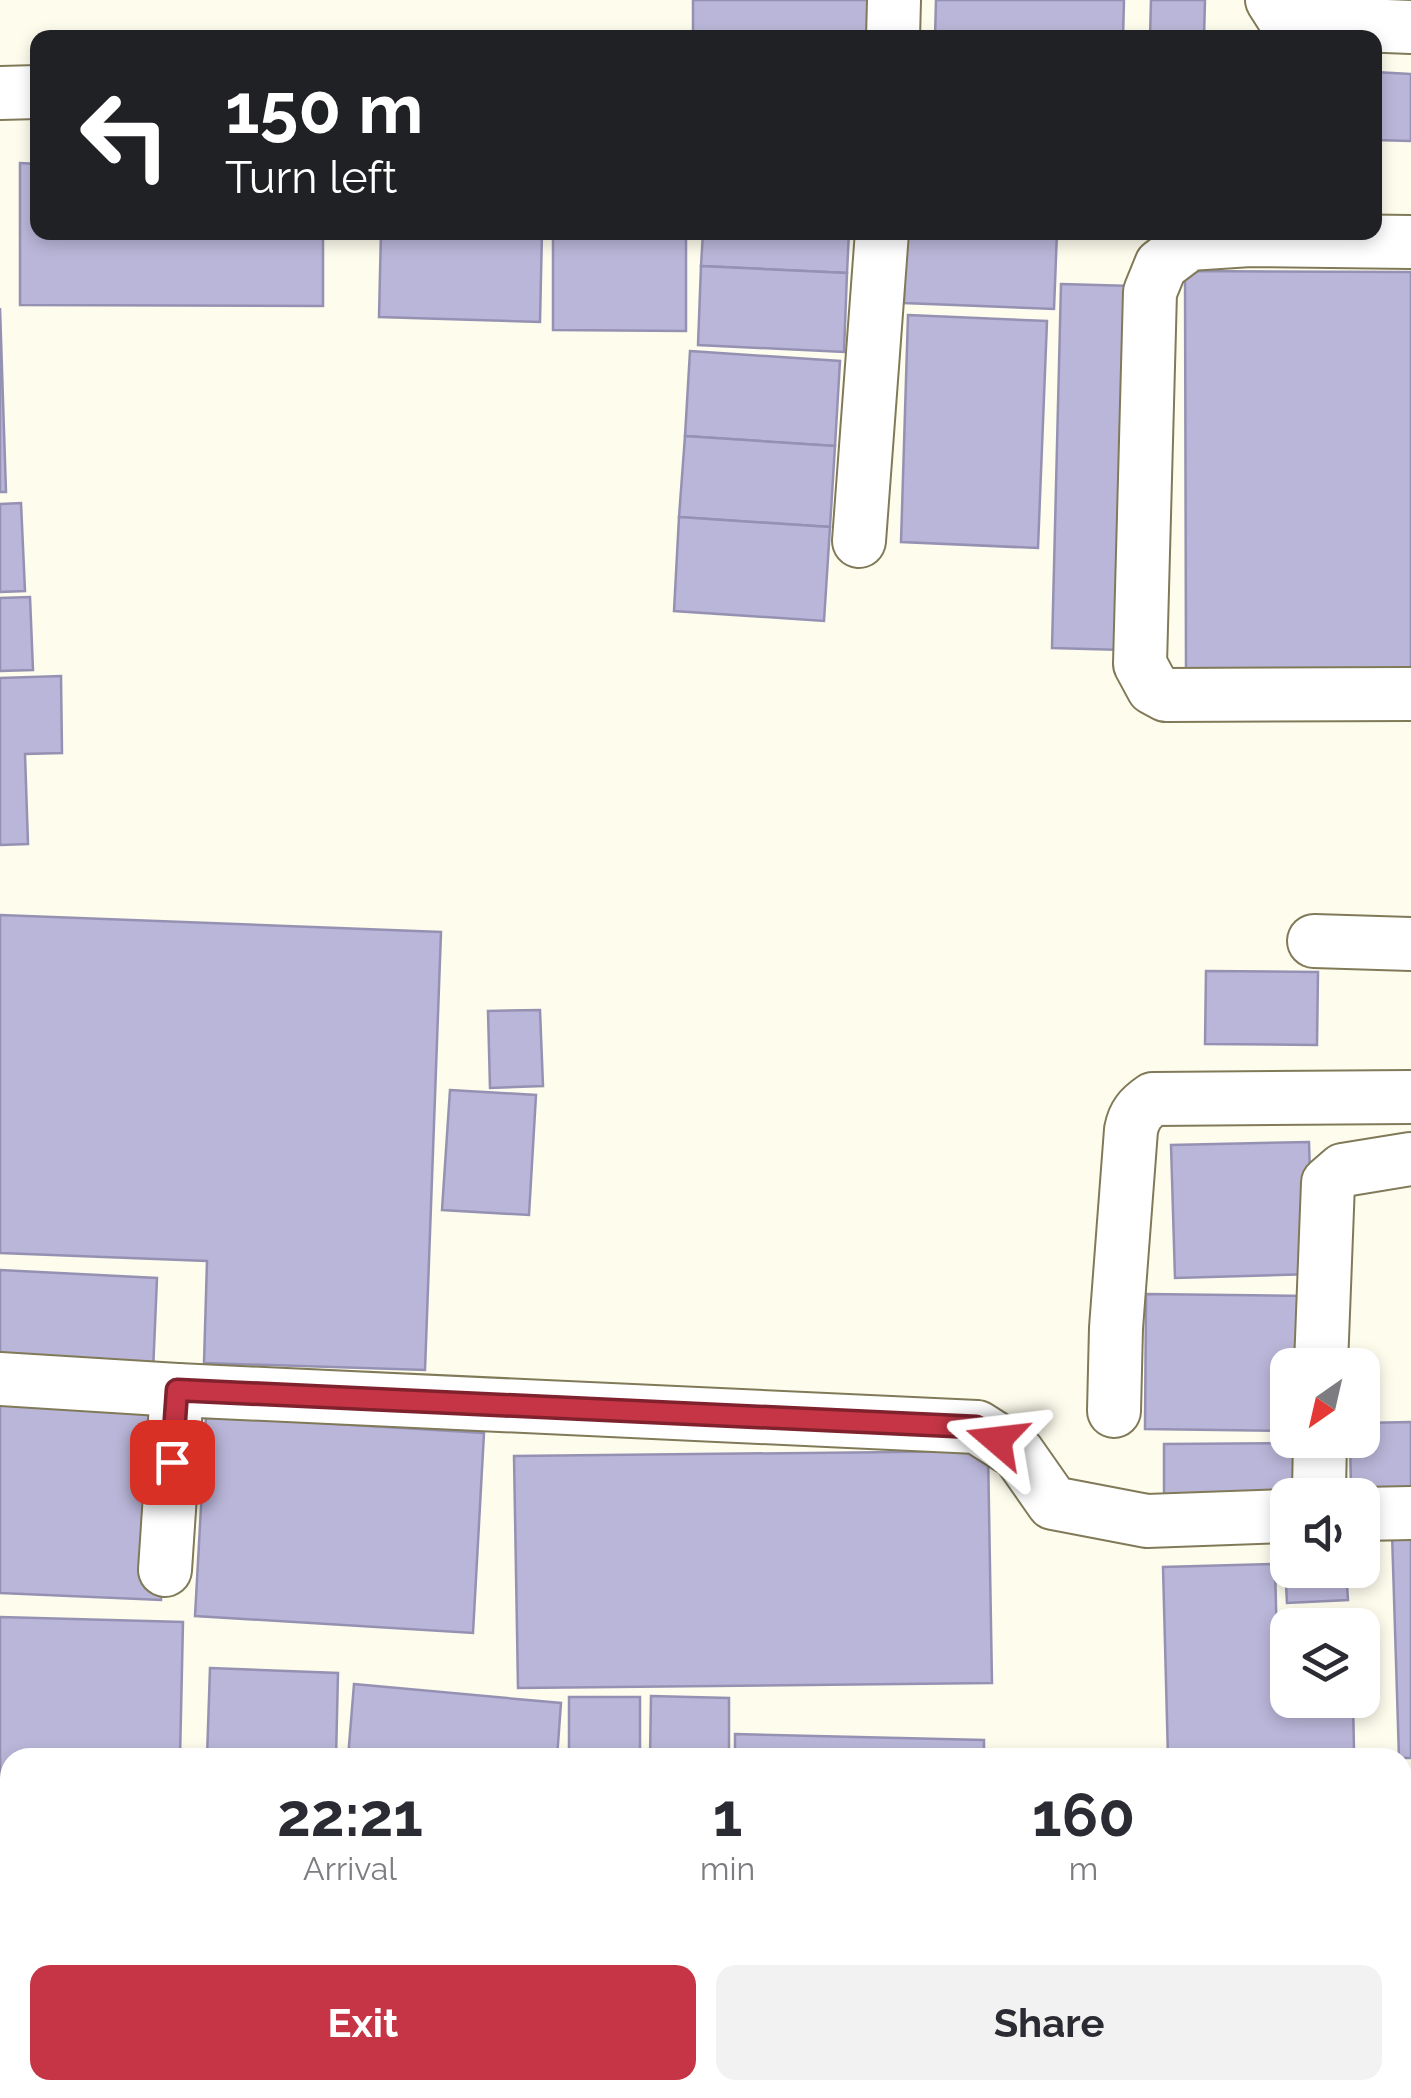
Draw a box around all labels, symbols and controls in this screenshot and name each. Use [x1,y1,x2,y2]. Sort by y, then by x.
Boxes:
text: 150 m [225,67,423,149]
icon: left [60,70,190,200]
text: Turn left [225,151,397,204]
north arrow [1270,1348,1380,1458]
map controls [1270,1348,1380,1718]
position arrow [945,1388,1049,1492]
pin [130,1420,215,1505]
icon: arrive [145,1435,200,1490]
button: sound [1270,1478,1380,1588]
button: layers [1270,1608,1380,1718]
text: 22:21 [277,1780,423,1850]
text: 1 [713,1780,742,1850]
text: 160 [1032,1780,1135,1850]
text: Arrival [303,1850,397,1887]
text: min [700,1850,755,1887]
text: m [1069,1850,1098,1887]
button: Exit [30,1965,696,2080]
button: Share [716,1965,1382,2080]

